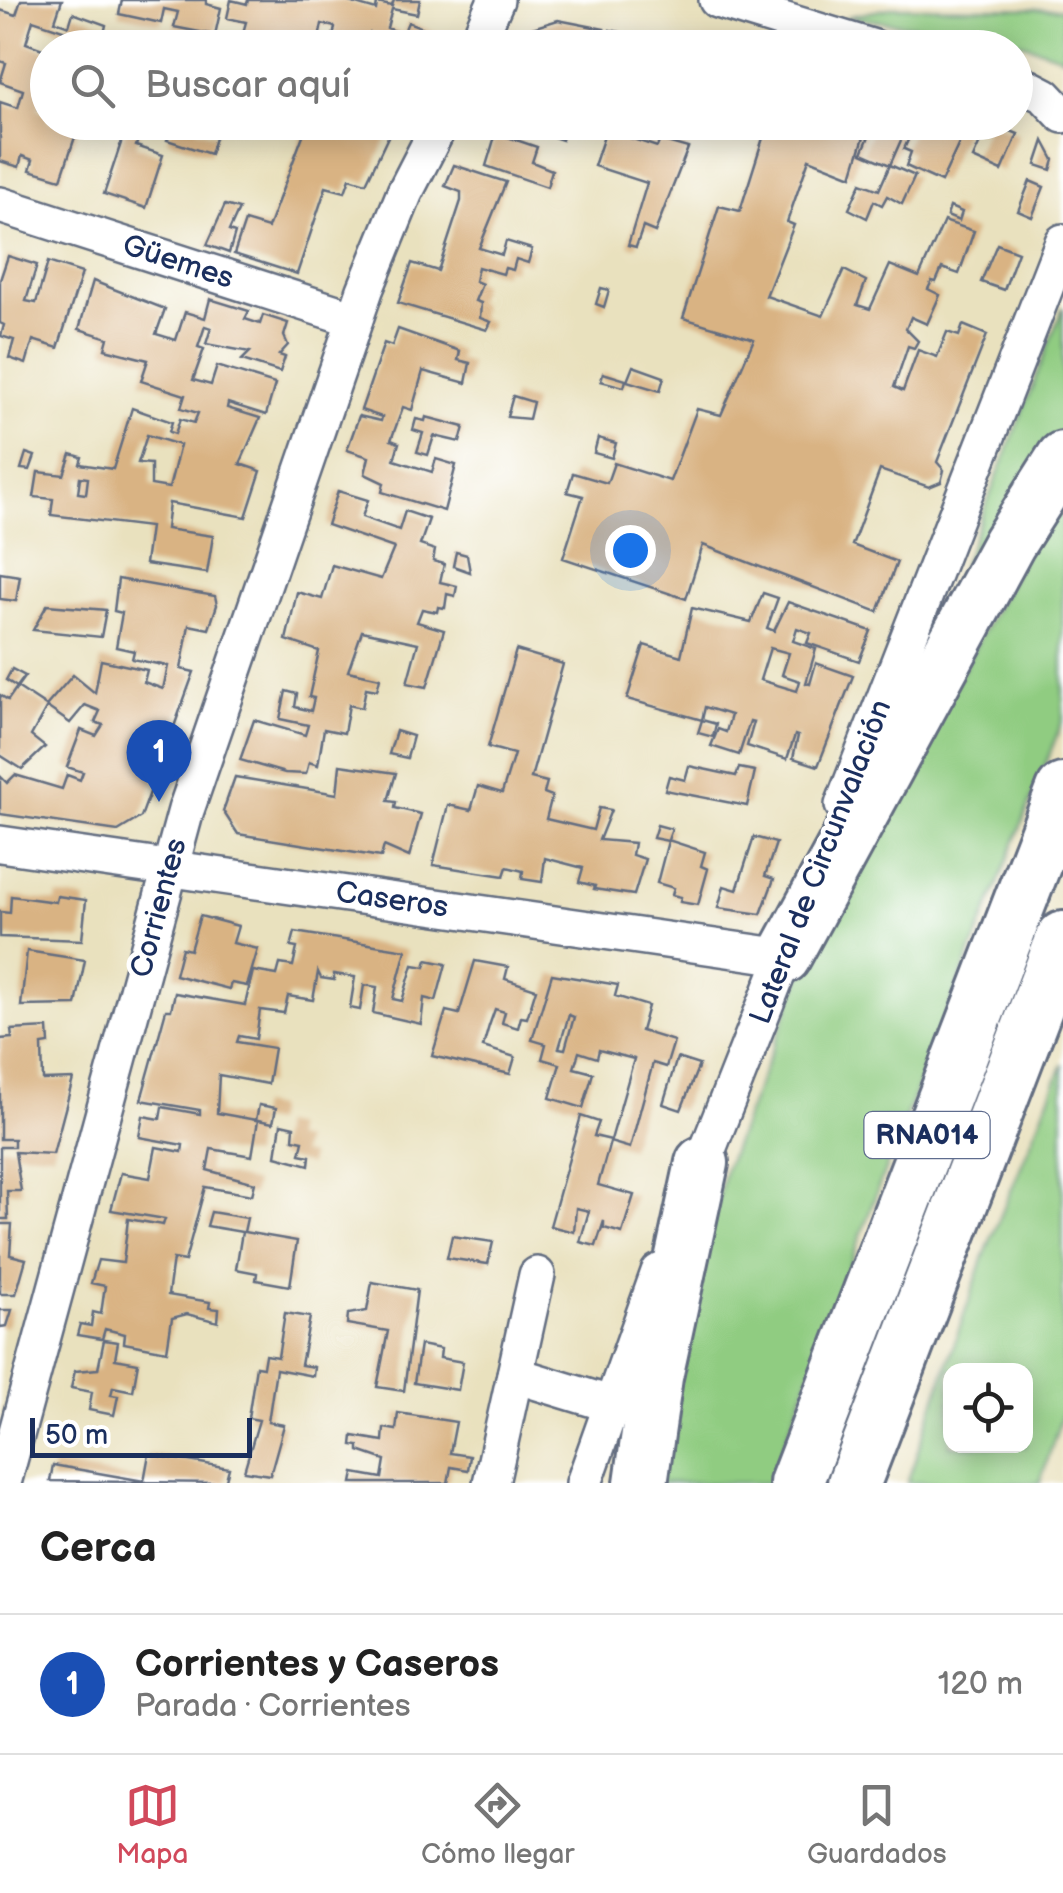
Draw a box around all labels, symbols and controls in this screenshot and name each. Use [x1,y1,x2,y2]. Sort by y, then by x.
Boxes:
search box [30,30,1033,140]
icon: search [65,58,120,113]
text: Buscar aquí [145,63,351,108]
street label: Güemes [118,227,238,297]
your location [605,525,656,576]
street label: Lateral de Circunvalación [743,695,899,1029]
pin: 1 [126,720,192,802]
street label: Corrientes [123,834,195,982]
street label: Caseros [334,874,451,926]
road number: RNA014 [864,1112,990,1158]
map controls [943,1363,1033,1453]
button: locate [943,1363,1033,1453]
scale bar [30,1413,252,1458]
text: 50 m [45,1419,108,1452]
text: Cerca [40,1523,157,1574]
text: Corrientes y Caseros [135,1642,499,1687]
text: 1 [66,1665,79,1704]
text: 120 m [938,1665,1023,1704]
text: Parada · Corrientes [135,1687,411,1726]
tab: Mapa [116,1778,188,1871]
tab: Cómo llegar [421,1778,574,1871]
tab: Guardados [807,1778,947,1871]

